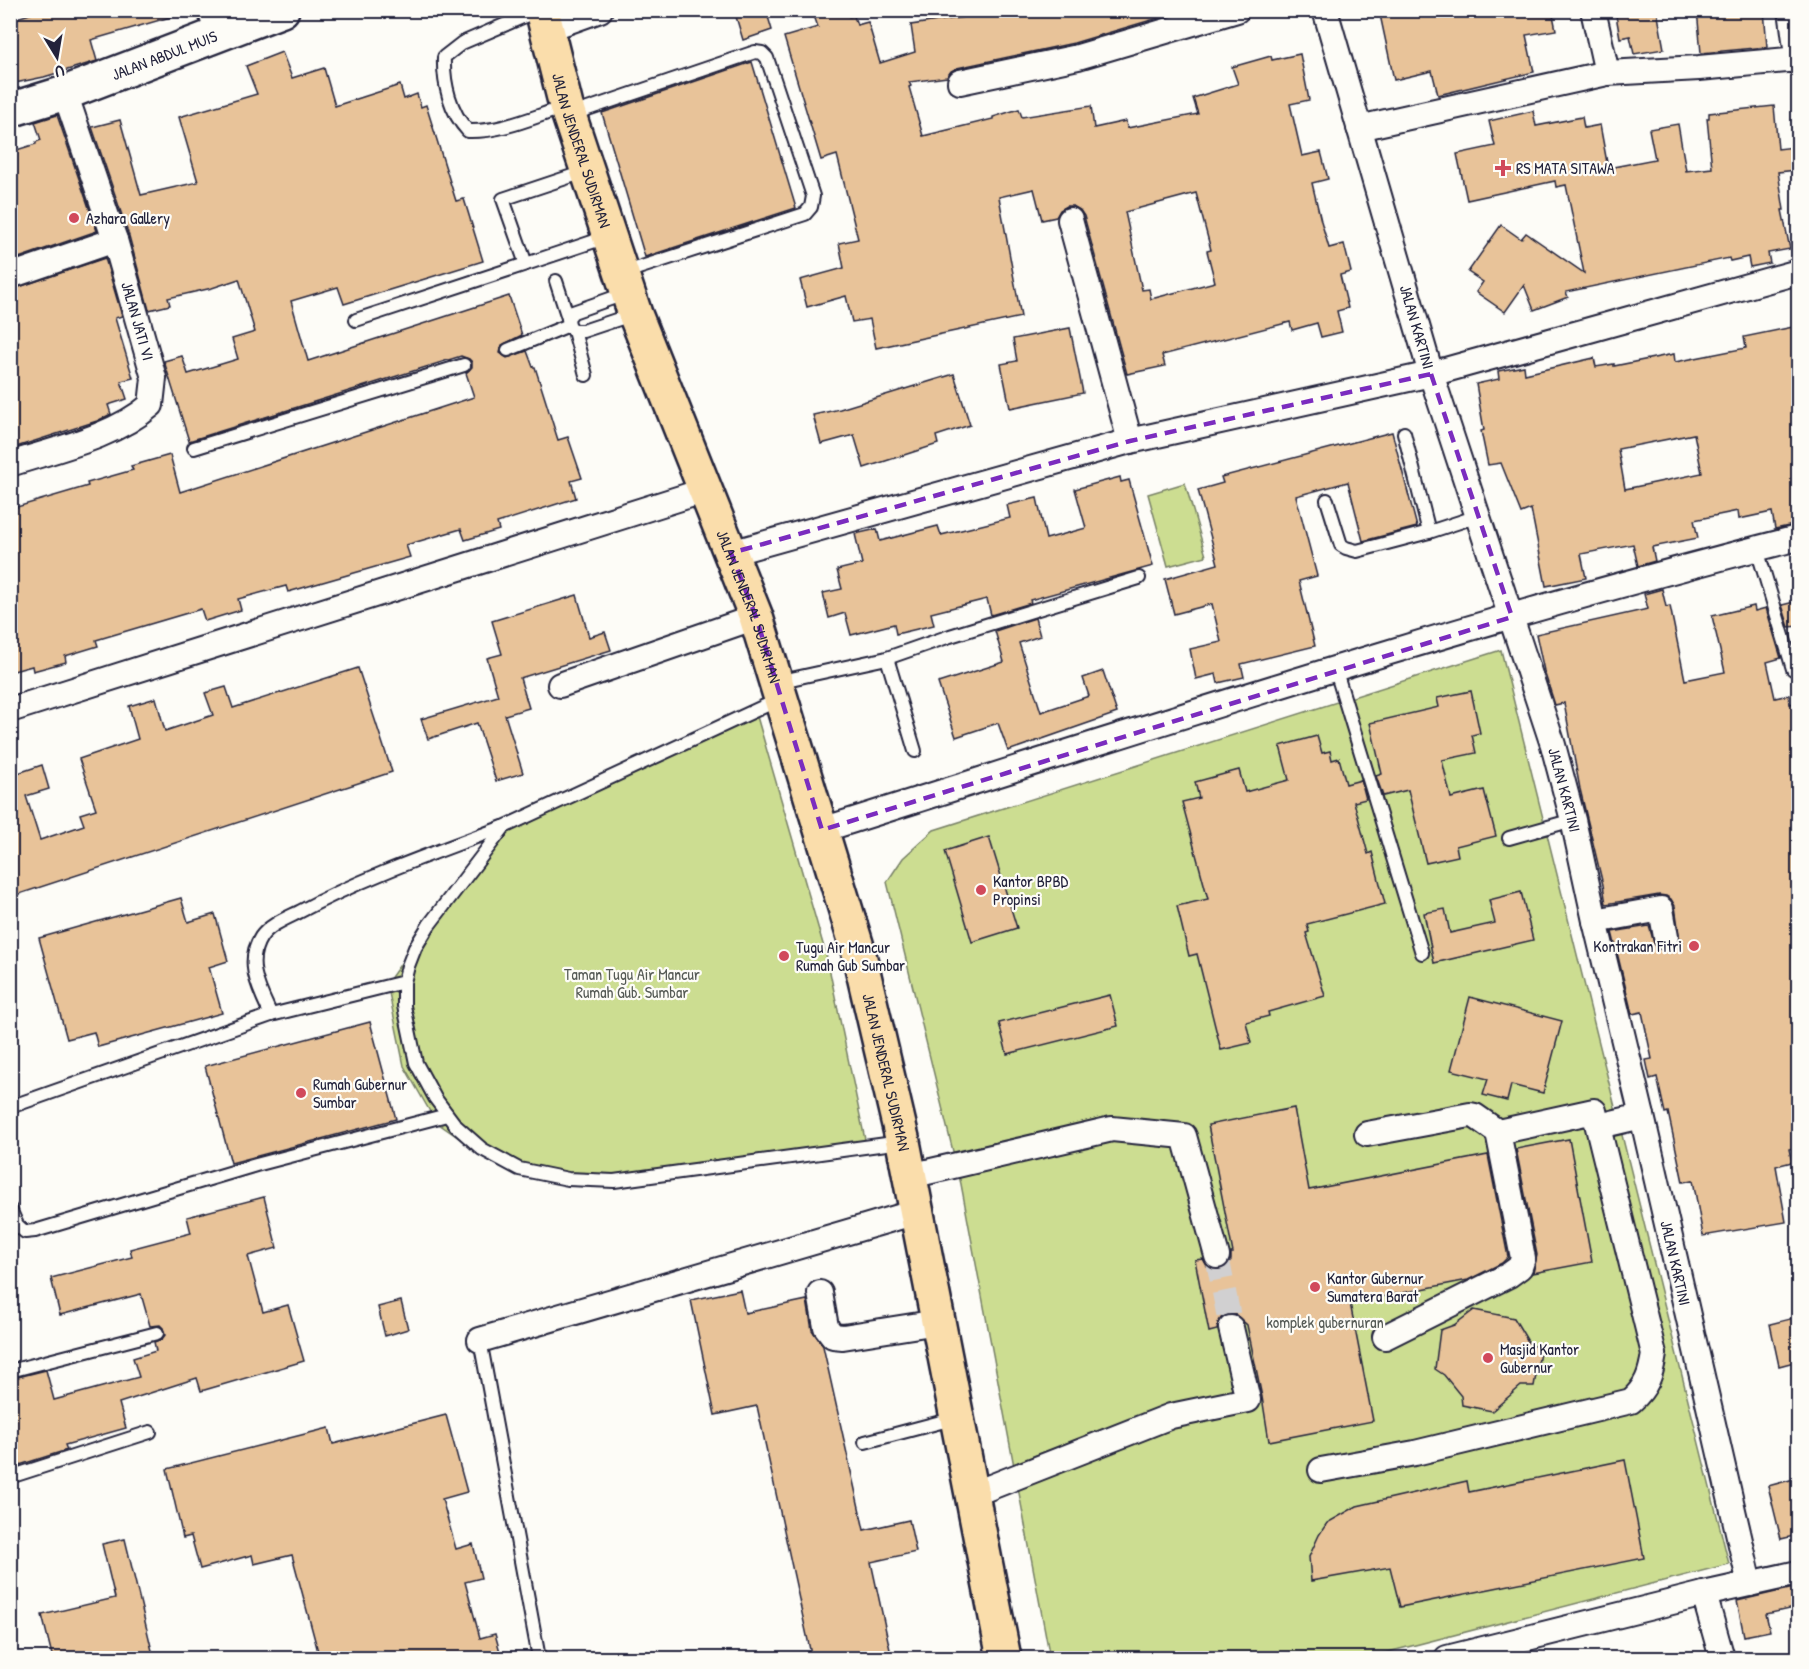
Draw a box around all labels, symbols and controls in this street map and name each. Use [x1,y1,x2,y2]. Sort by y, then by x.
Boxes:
street label: JALAN ABDUL MUIS [109,25,221,85]
north arrow [27,27,87,87]
text: U [53,60,66,83]
street label: JALAN JENDERAL SUDIRMAN [547,71,617,231]
place label: RS MATA SITAWA [1516,157,1615,179]
marker: RS MATA SITAWA [1494,159,1512,177]
place label: Azhara Gallery [86,207,170,229]
marker: Azhara Gallery [67,211,81,225]
street label: JALAN JATI VI [116,279,160,363]
street label: JALAN KARTINI [1395,282,1440,372]
street label: JALAN JENDERAL SUDIRMAN [711,527,787,686]
street label: JALAN KARTINI [1543,745,1586,834]
place label: Kantor BPBD Propinsi [993,870,1069,910]
marker: Kantor BPBD Propinsi [974,883,988,897]
place label: Kontrakan Fitri [1593,935,1682,957]
place label: Tugu Air Mancur Rumah Gub Sumbar [796,936,905,976]
marker: Kontrakan Fitri [1687,939,1701,953]
marker: Tugu Air Mancur Rumah Gub Sumbar [777,949,791,963]
park label: Taman Tugu Air Mancur Rumah Gub. Sumbar [564,963,700,1003]
street label: JALAN JENDERAL SUDIRMAN [857,991,915,1153]
place label: Rumah Gubernur Sumbar [313,1073,407,1113]
marker: Rumah Gubernur Sumbar [294,1086,308,1100]
street label: JALAN KARTINI [1655,1218,1696,1308]
place label: Kantor Gubernur Sumatera Barat [1327,1267,1424,1307]
marker: Kantor Gubernur Sumatera Barat [1308,1280,1322,1294]
park label: komplek gubernuran [1266,1311,1384,1333]
place label: Masjid Kantor Gubernur [1500,1338,1579,1378]
marker: Masjid Kantor Gubernur [1481,1351,1495,1365]

